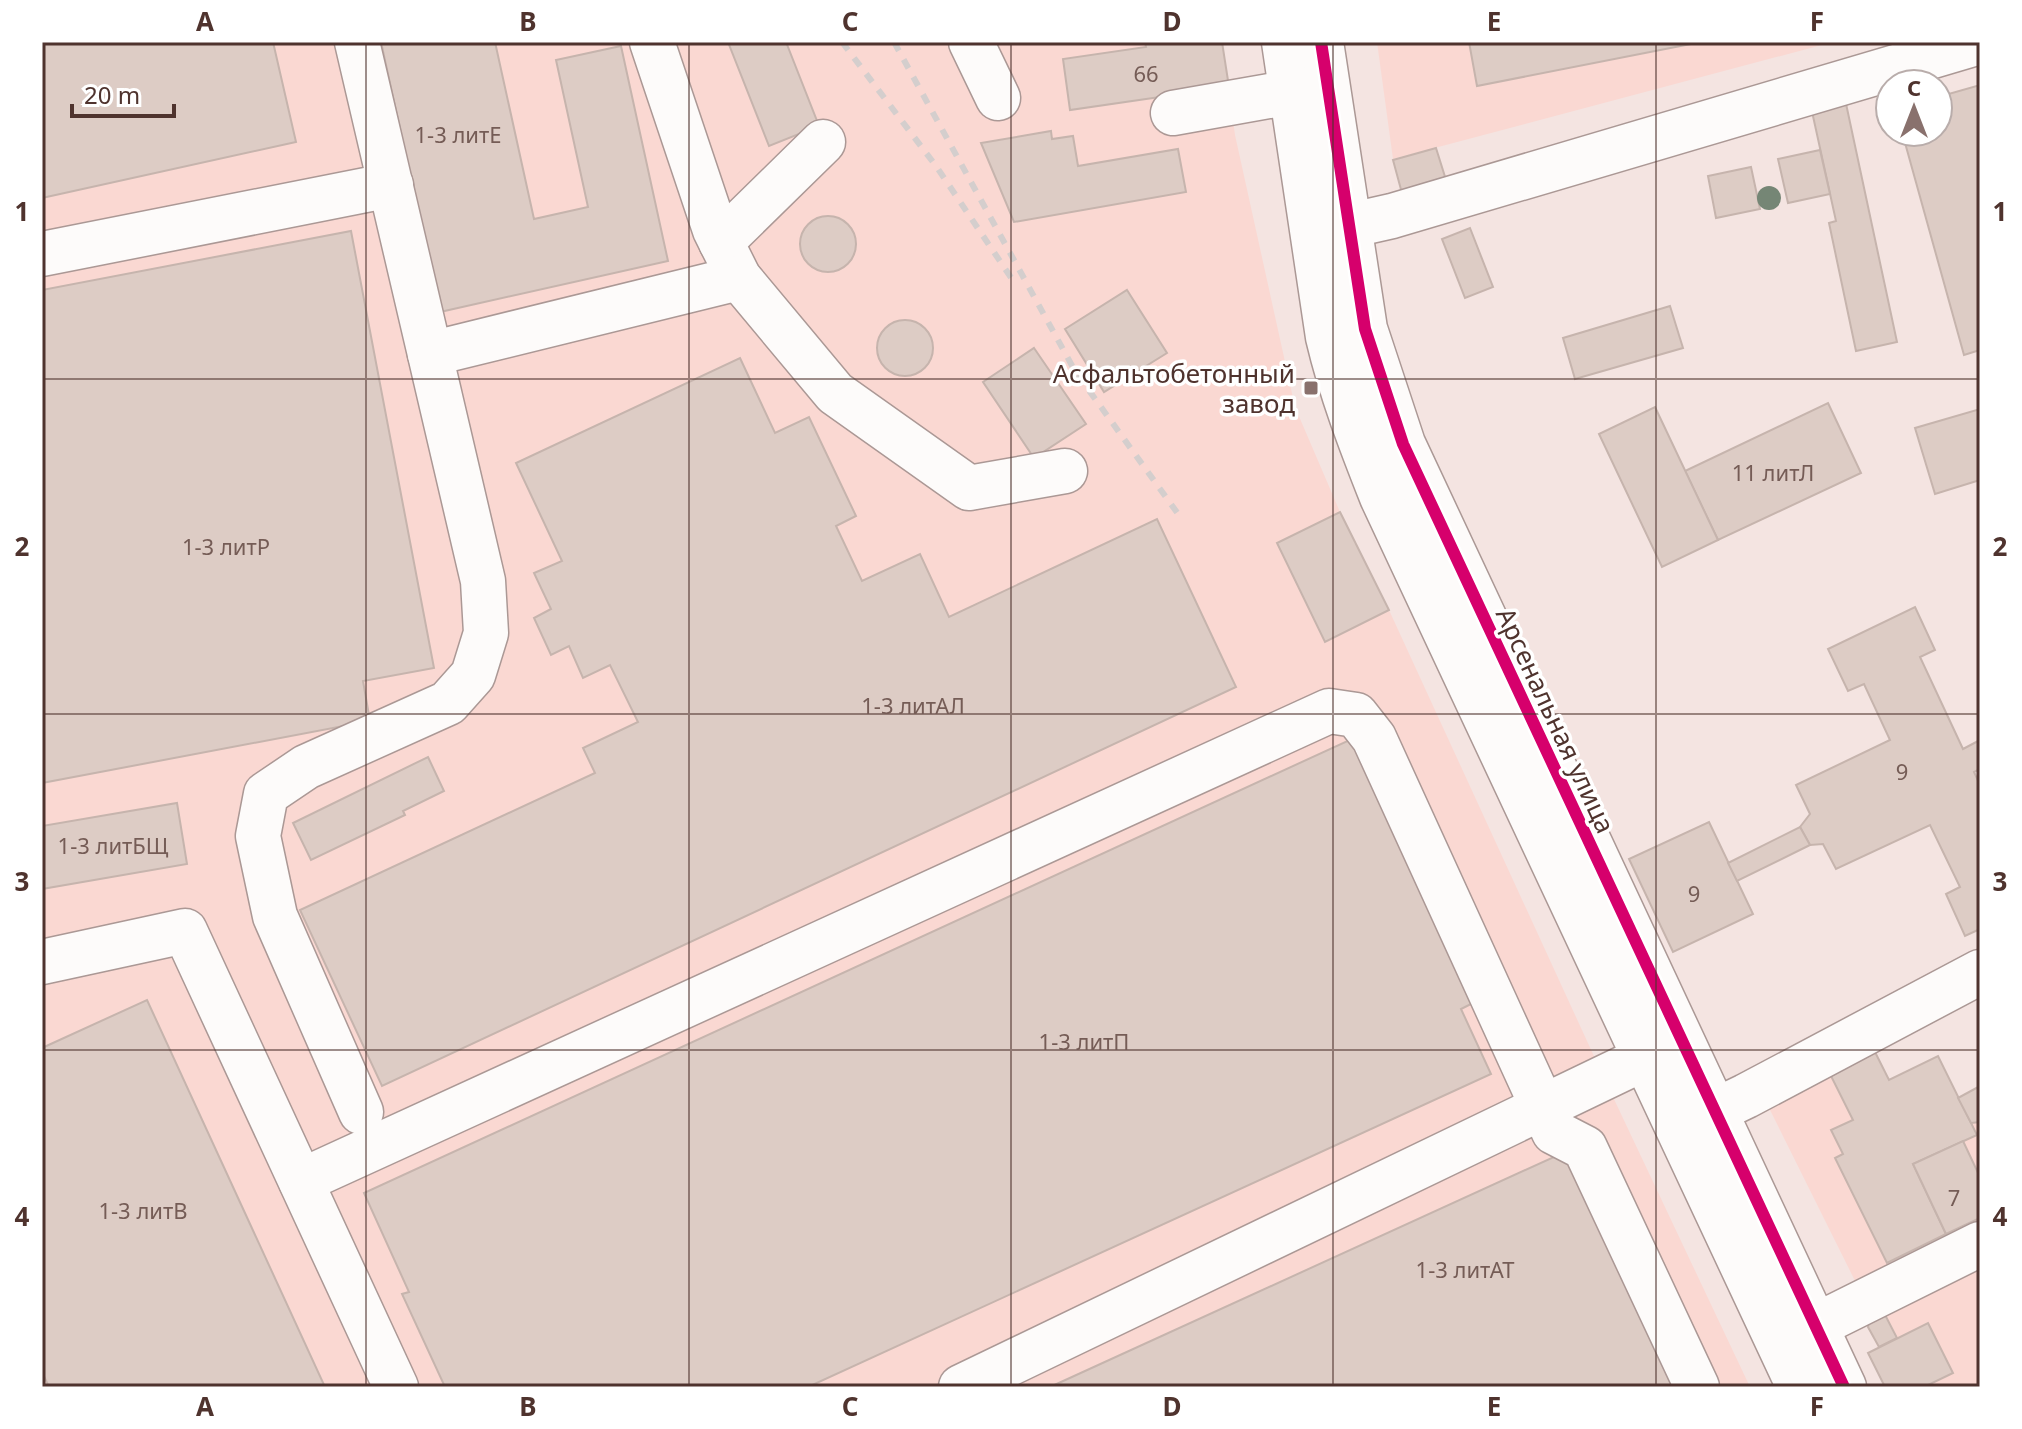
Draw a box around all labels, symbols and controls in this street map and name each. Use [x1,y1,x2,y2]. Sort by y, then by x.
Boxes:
text: A [196,3,214,39]
text: B [519,3,537,39]
text: C [842,3,858,39]
text: D [1162,3,1182,39]
text: E [1487,3,1501,39]
text: F [1810,3,1824,39]
house number: 66 [1133,58,1159,88]
scale bar [72,68,174,118]
north arrow [1874,68,1954,148]
text: С [1907,72,1921,102]
text: 20 m [84,78,140,111]
house number: 1-3 литЕ [414,119,502,149]
text: 1 [15,193,29,229]
text: 1 [1993,193,2007,229]
place label: Асфальтобетонный завод [1053,355,1295,421]
marker: Асфальтобетонный завод [1302,379,1320,397]
house number: 11 литЛ [1732,457,1814,487]
text: 2 [15,528,30,564]
text: 2 [1993,528,2008,564]
house number: 1-3 литР [182,531,270,561]
street label: Арсенальная улица [1488,601,1624,839]
house number: 1-3 литАЛ [861,690,965,720]
house number: 9 [1896,756,1908,786]
house number: 1-3 литБЩ [58,830,169,860]
text: 3 [15,863,29,899]
text: 3 [1993,863,2007,899]
house number: 9 [1688,878,1700,908]
house number: 1-3 литП [1039,1026,1129,1056]
house number: 7 [1948,1182,1960,1212]
house number: 1-3 литВ [98,1195,188,1225]
text: 4 [15,1198,30,1234]
text: 4 [1993,1198,2008,1234]
house number: 1-3 литАТ [1416,1254,1514,1284]
text: A [196,1388,214,1424]
text: B [519,1388,537,1424]
text: C [842,1388,858,1424]
text: D [1162,1388,1182,1424]
text: E [1487,1388,1501,1424]
text: F [1810,1388,1824,1424]

